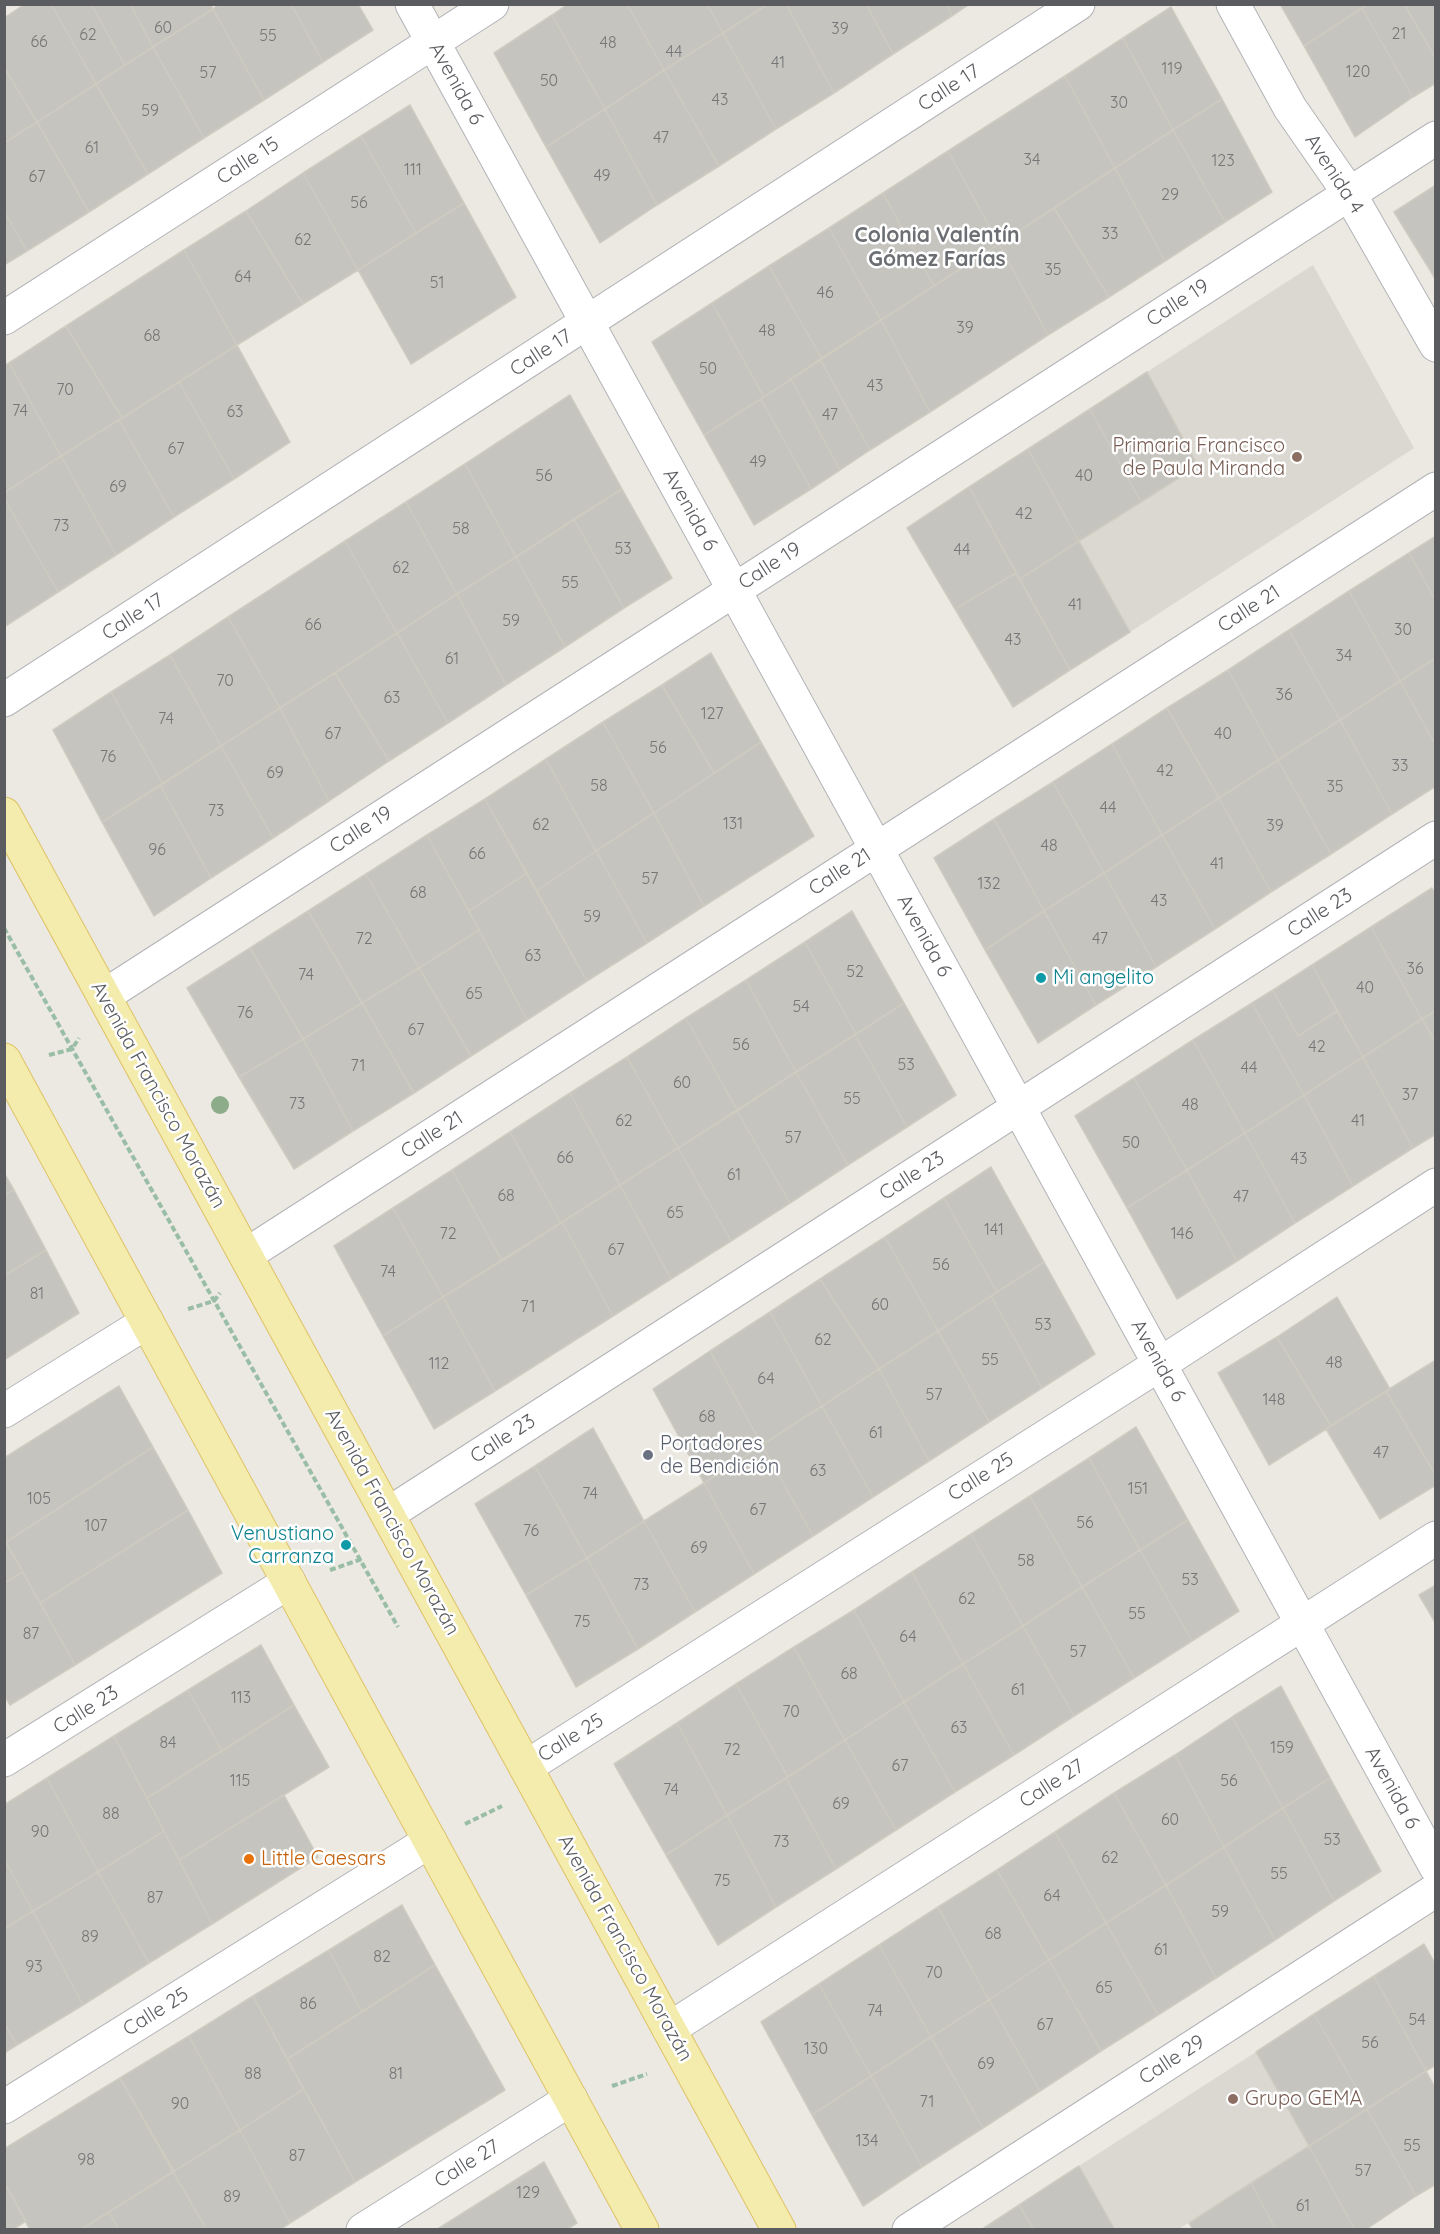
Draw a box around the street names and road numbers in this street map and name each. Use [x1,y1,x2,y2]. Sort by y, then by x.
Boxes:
street label: Avenida 6 [424,39,488,129]
street label: Calle 17 [914,59,984,117]
street label: Avenida 4 [1299,130,1369,218]
street label: Calle 15 [212,132,284,190]
street label: Calle 19 [1142,274,1214,332]
street label: Calle 17 [506,324,576,382]
street label: Avenida 6 [658,465,722,555]
street label: Calle 19 [734,537,806,595]
street label: Calle 21 [1213,580,1285,638]
street label: Calle 17 [98,588,168,646]
street label: Calle 19 [325,801,397,859]
street label: Calle 21 [804,843,876,901]
street label: Calle 23 [1283,883,1357,943]
street label: Avenida 6 [892,891,956,981]
street label: Avenida Francisco Morazán [86,978,230,1212]
street label: Calle 21 [396,1106,468,1164]
street label: Calle 23 [875,1146,949,1206]
street label: Avenida 6 [1126,1316,1190,1406]
street label: Avenida Francisco Morazán [320,1405,464,1639]
street label: Calle 23 [466,1409,540,1469]
street label: Calle 25 [944,1448,1018,1506]
street label: Calle 23 [49,1681,123,1739]
street label: Calle 25 [534,1709,608,1767]
street label: Avenida 6 [1360,1743,1424,1833]
street label: Calle 27 [1015,1754,1089,1814]
street label: Avenida Francisco Morazán [553,1831,697,2065]
street label: Calle 25 [119,1983,193,2041]
street label: Calle 29 [1135,2030,1209,2090]
street label: Calle 27 [430,2135,504,2193]

